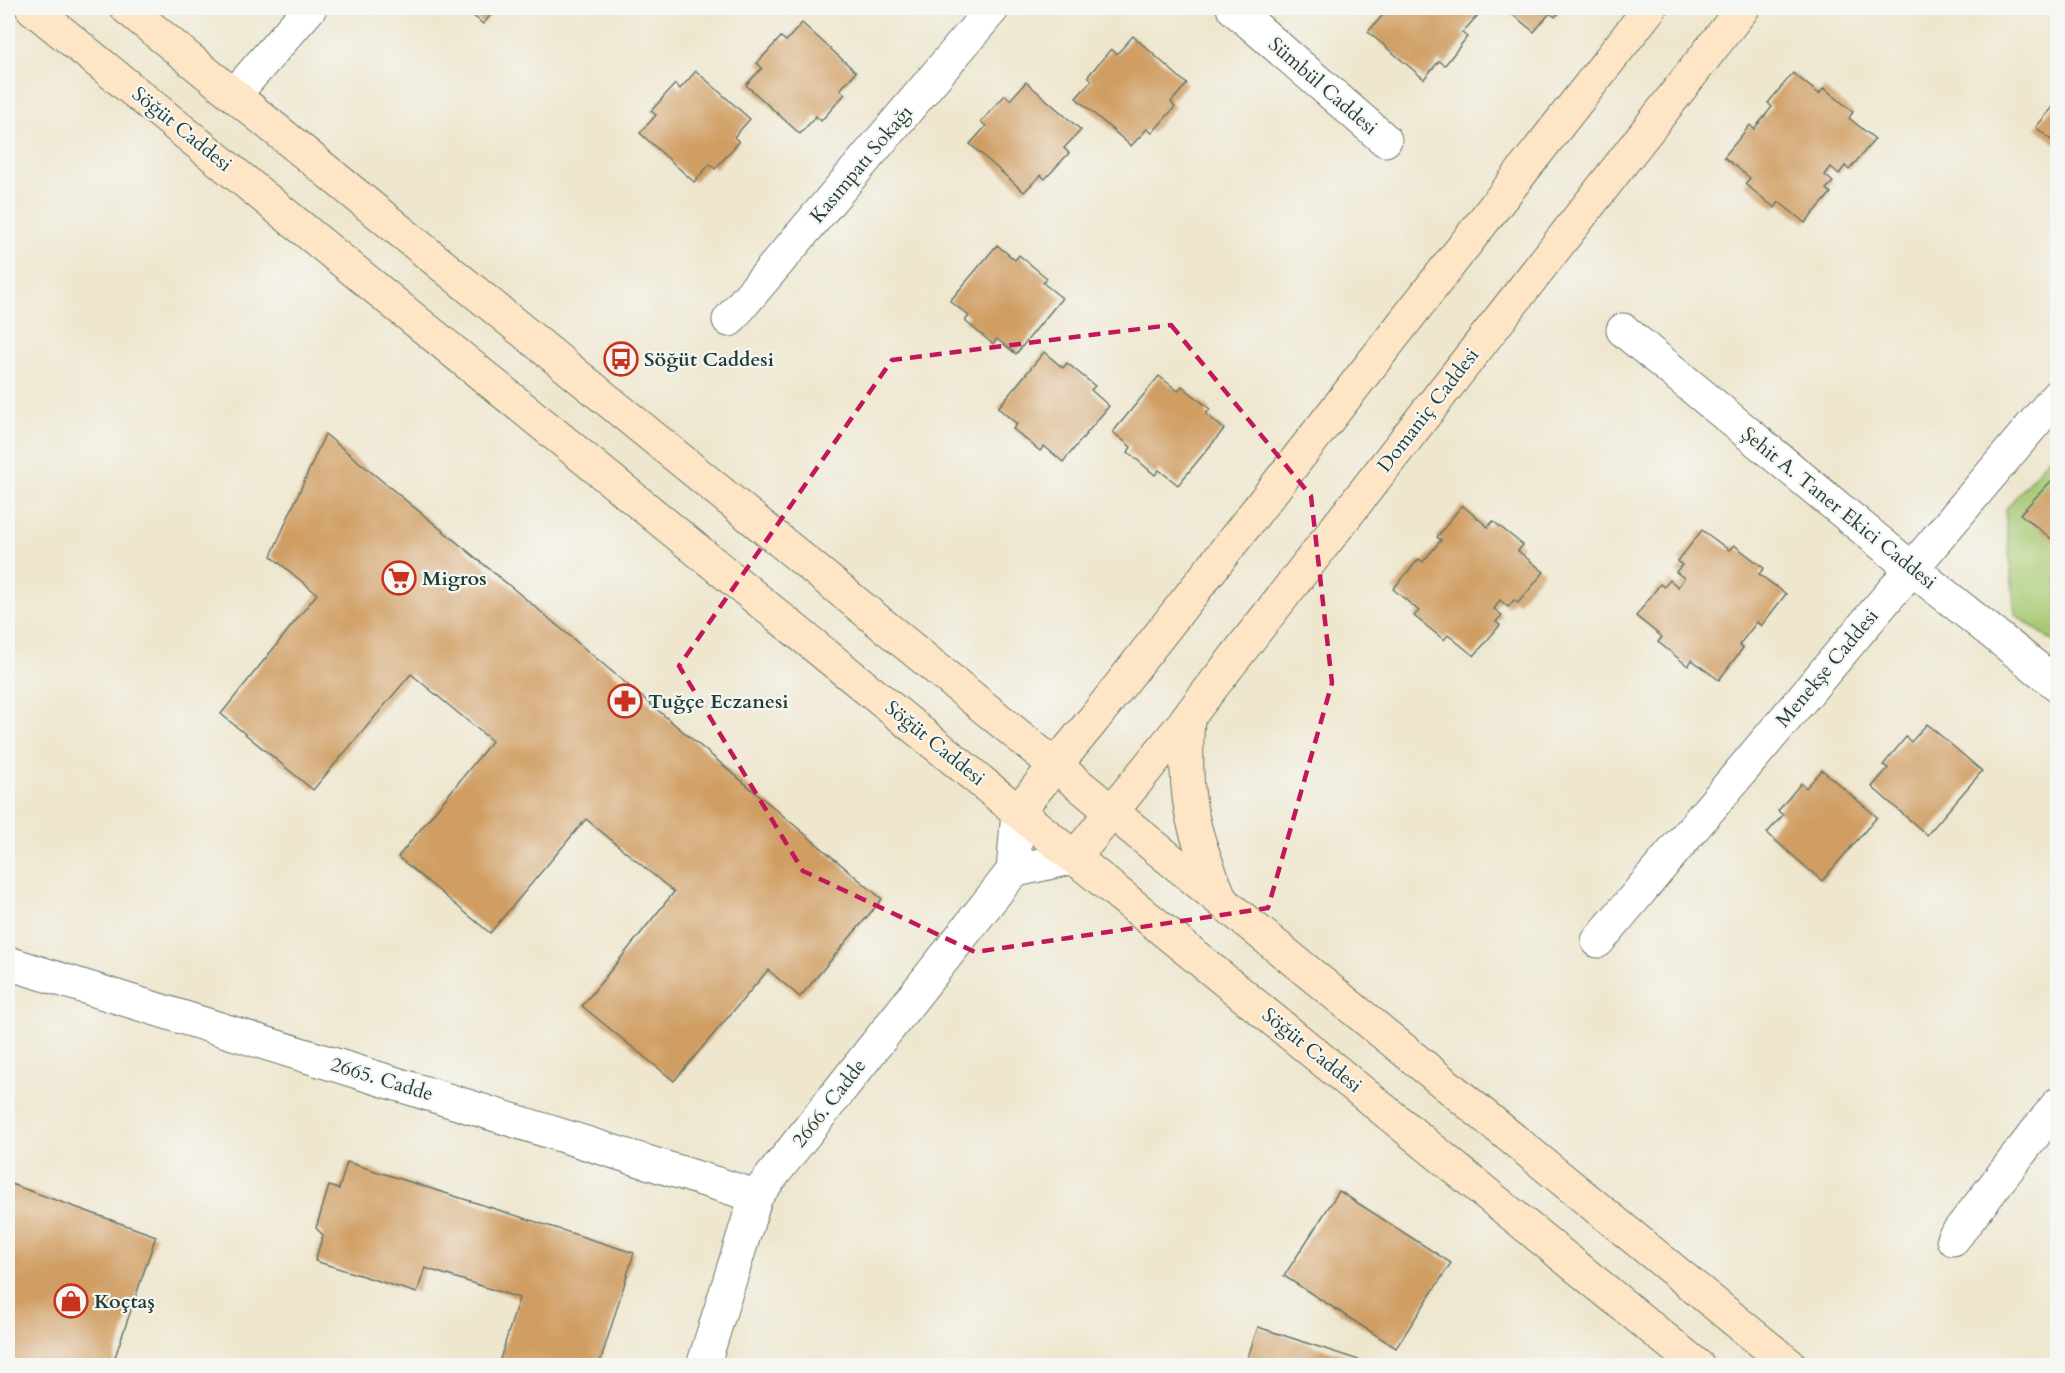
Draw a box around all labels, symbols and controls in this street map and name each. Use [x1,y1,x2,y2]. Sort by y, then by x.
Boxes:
street label: Sümbül Caddesi [1263,31,1384,141]
street label: Söğüt Caddesi [126,80,238,178]
street label: Kasımpatı Sokağı [804,99,919,229]
bus stop icon: Söğüt Caddesi [603,341,639,377]
street label: Domaniç Caddesi [1371,342,1485,478]
place label: Söğüt Caddesi [644,346,774,373]
street label: Şehit A. Taner Ekici Caddesi [1736,421,1943,595]
supermarket icon: Migros [381,560,417,596]
place label: Migros [422,565,487,592]
street label: Menekşe Caddesi [1769,603,1885,733]
pharmacy icon: Tuğçe Eczanesi [607,683,643,719]
place label: Tuğçe Eczanesi [648,688,789,715]
street label: Söğüt Caddesi [879,694,991,792]
street label: Söğüt Caddesi [1256,1001,1368,1099]
street label: 2665. Cadde [327,1051,437,1107]
street label: 2666. Cadde [786,1053,872,1153]
shop icon: Koçtaş [53,1283,89,1319]
place label: Koçtaş [94,1288,155,1315]

